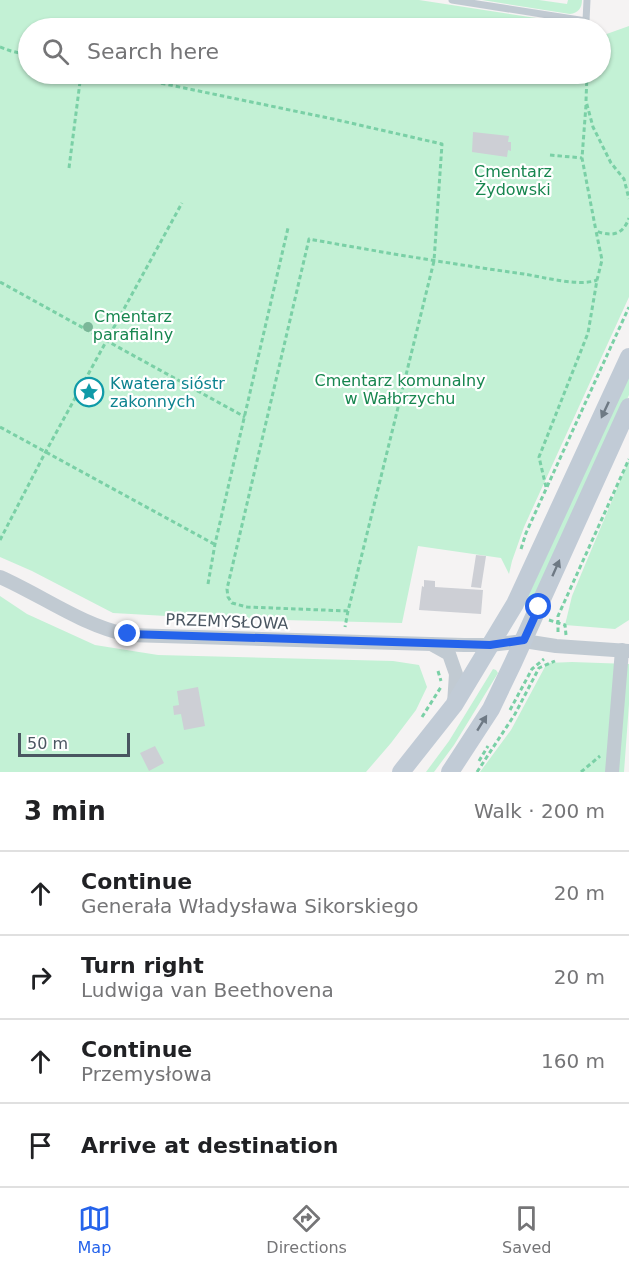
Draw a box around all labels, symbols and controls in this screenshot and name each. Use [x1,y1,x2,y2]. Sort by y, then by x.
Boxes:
search box [18,18,611,84]
icon: search [39,35,72,68]
text: Search here [87,39,219,64]
park label: Cmentarz Żydowski [474,162,552,199]
park label: Cmentarz parafialny [93,307,173,344]
park label: Cmentarz komunalny w Wałbrzychu [314,371,486,408]
place label: Kwatera sióstr zakonnych [110,374,225,411]
place icon: Kwatera sióstr zakonnych [73,376,105,408]
one-way arrow [600,402,609,419]
one-way arrow [552,559,562,577]
route start [525,593,551,619]
street label: PRZEMYSŁOWA [165,610,289,633]
route end [114,620,140,646]
one-way arrow [476,715,487,731]
scale bar [18,730,130,758]
text: 50 m [27,734,68,753]
text: 3 min [24,796,106,826]
text: Walk · 200 m [474,799,605,823]
text: Continue [81,869,192,894]
icon: ahead [24,877,57,910]
text: 20 m [554,881,605,905]
text: Generała Władysława Sikorskiego [81,894,419,918]
text: Turn right [81,953,204,978]
icon: right [24,961,57,994]
text: 20 m [554,965,605,989]
text: Ludwiga van Beethovena [81,978,334,1002]
text: Continue [81,1037,192,1062]
icon: ahead [24,1045,57,1078]
text: 160 m [541,1049,605,1073]
text: Przemysłowa [81,1062,212,1086]
icon: arrive [24,1129,57,1162]
text: Arrive at destination [81,1133,338,1158]
tab: Map [78,1202,111,1257]
tab: Directions [266,1202,347,1257]
tab: Saved [502,1202,551,1257]

